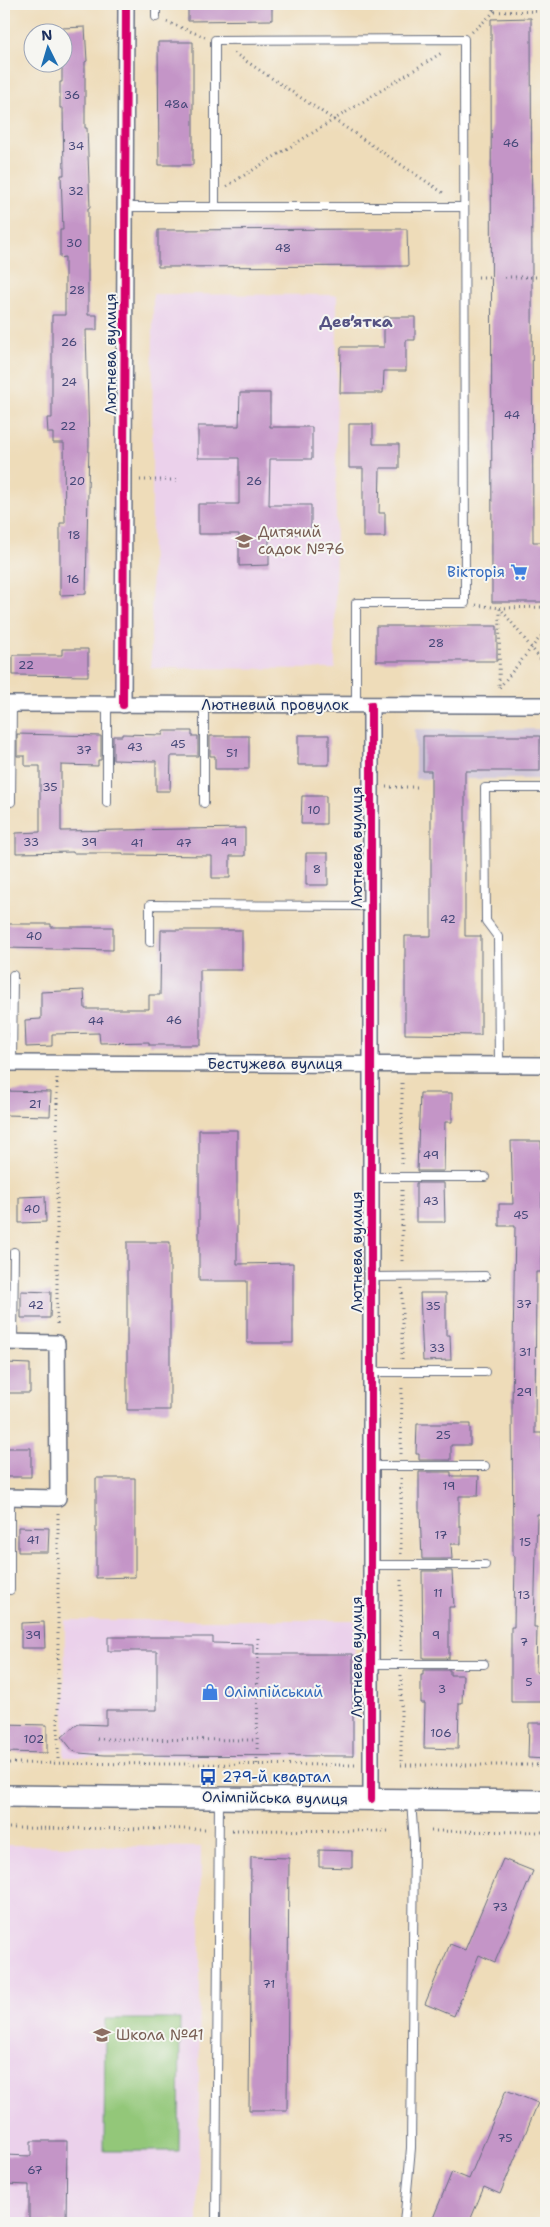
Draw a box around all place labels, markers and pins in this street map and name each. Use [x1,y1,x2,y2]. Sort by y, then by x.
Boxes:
place label: Дитячий садок №76 [258,522,345,559]
school or university icon: Дитячий садок №76 [234,531,254,551]
place label: Вікторія [447,562,505,582]
supermarket icon: Вікторія [509,562,529,582]
shop icon: Олімпійський [200,1682,220,1702]
place label: Олімпійський [224,1682,323,1702]
bus stop icon: 279-й квартал [198,1767,218,1787]
place label: 279-й квартал [222,1767,331,1787]
school or university icon: Школа №41 [92,2025,112,2045]
place label: Школа №41 [116,2025,204,2045]

